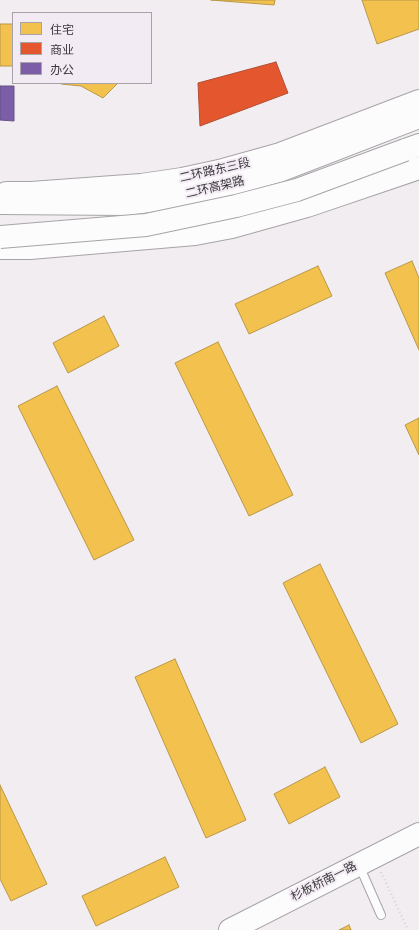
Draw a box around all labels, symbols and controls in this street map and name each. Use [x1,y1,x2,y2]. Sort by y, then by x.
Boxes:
legend [12,12,152,84]
text: 住宅 [50,23,74,37]
text: 商业 [50,43,74,57]
text: 办公 [50,63,74,77]
street label: 二环路东三段 [178,156,252,186]
street label: 二环高架路 [184,174,246,202]
street label: 杉板桥南一路 [289,859,359,905]

